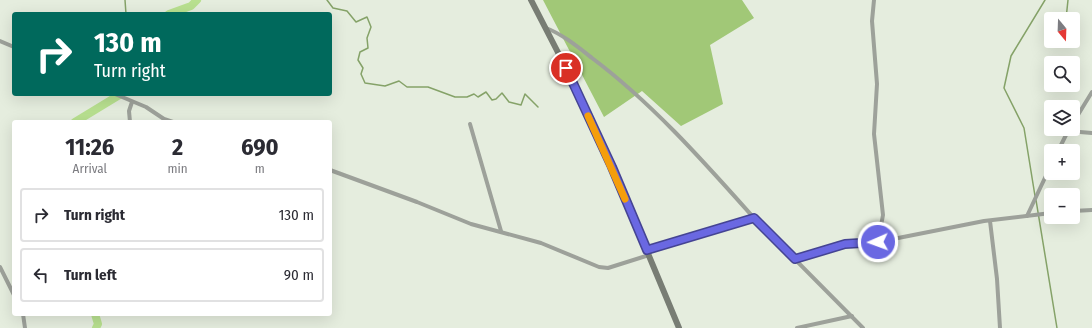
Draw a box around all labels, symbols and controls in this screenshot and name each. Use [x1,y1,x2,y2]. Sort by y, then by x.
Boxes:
north arrow [1044,12,1080,48]
map controls [1044,12,1080,224]
text: 130 m [94,26,162,59]
icon: right [28,28,80,80]
pin [549,51,583,85]
button: search [1044,56,1080,92]
icon: arrive [555,57,577,79]
text: Turn right [94,60,166,82]
button: layers [1044,100,1080,136]
text: 11:26 [65,133,114,161]
text: 2 [172,133,183,161]
text: 690 [241,133,279,161]
button: + [1044,144,1080,180]
text: Arrival [73,161,107,176]
text: min [168,161,188,176]
text: m [255,161,265,176]
button: − [1044,188,1080,224]
icon: right [30,204,52,226]
text: Turn right [64,206,125,224]
text: 130 m [279,206,314,224]
position arrow [857,221,899,263]
icon: left [30,264,52,286]
text: Turn left [64,266,117,284]
text: 90 m [284,266,314,284]

